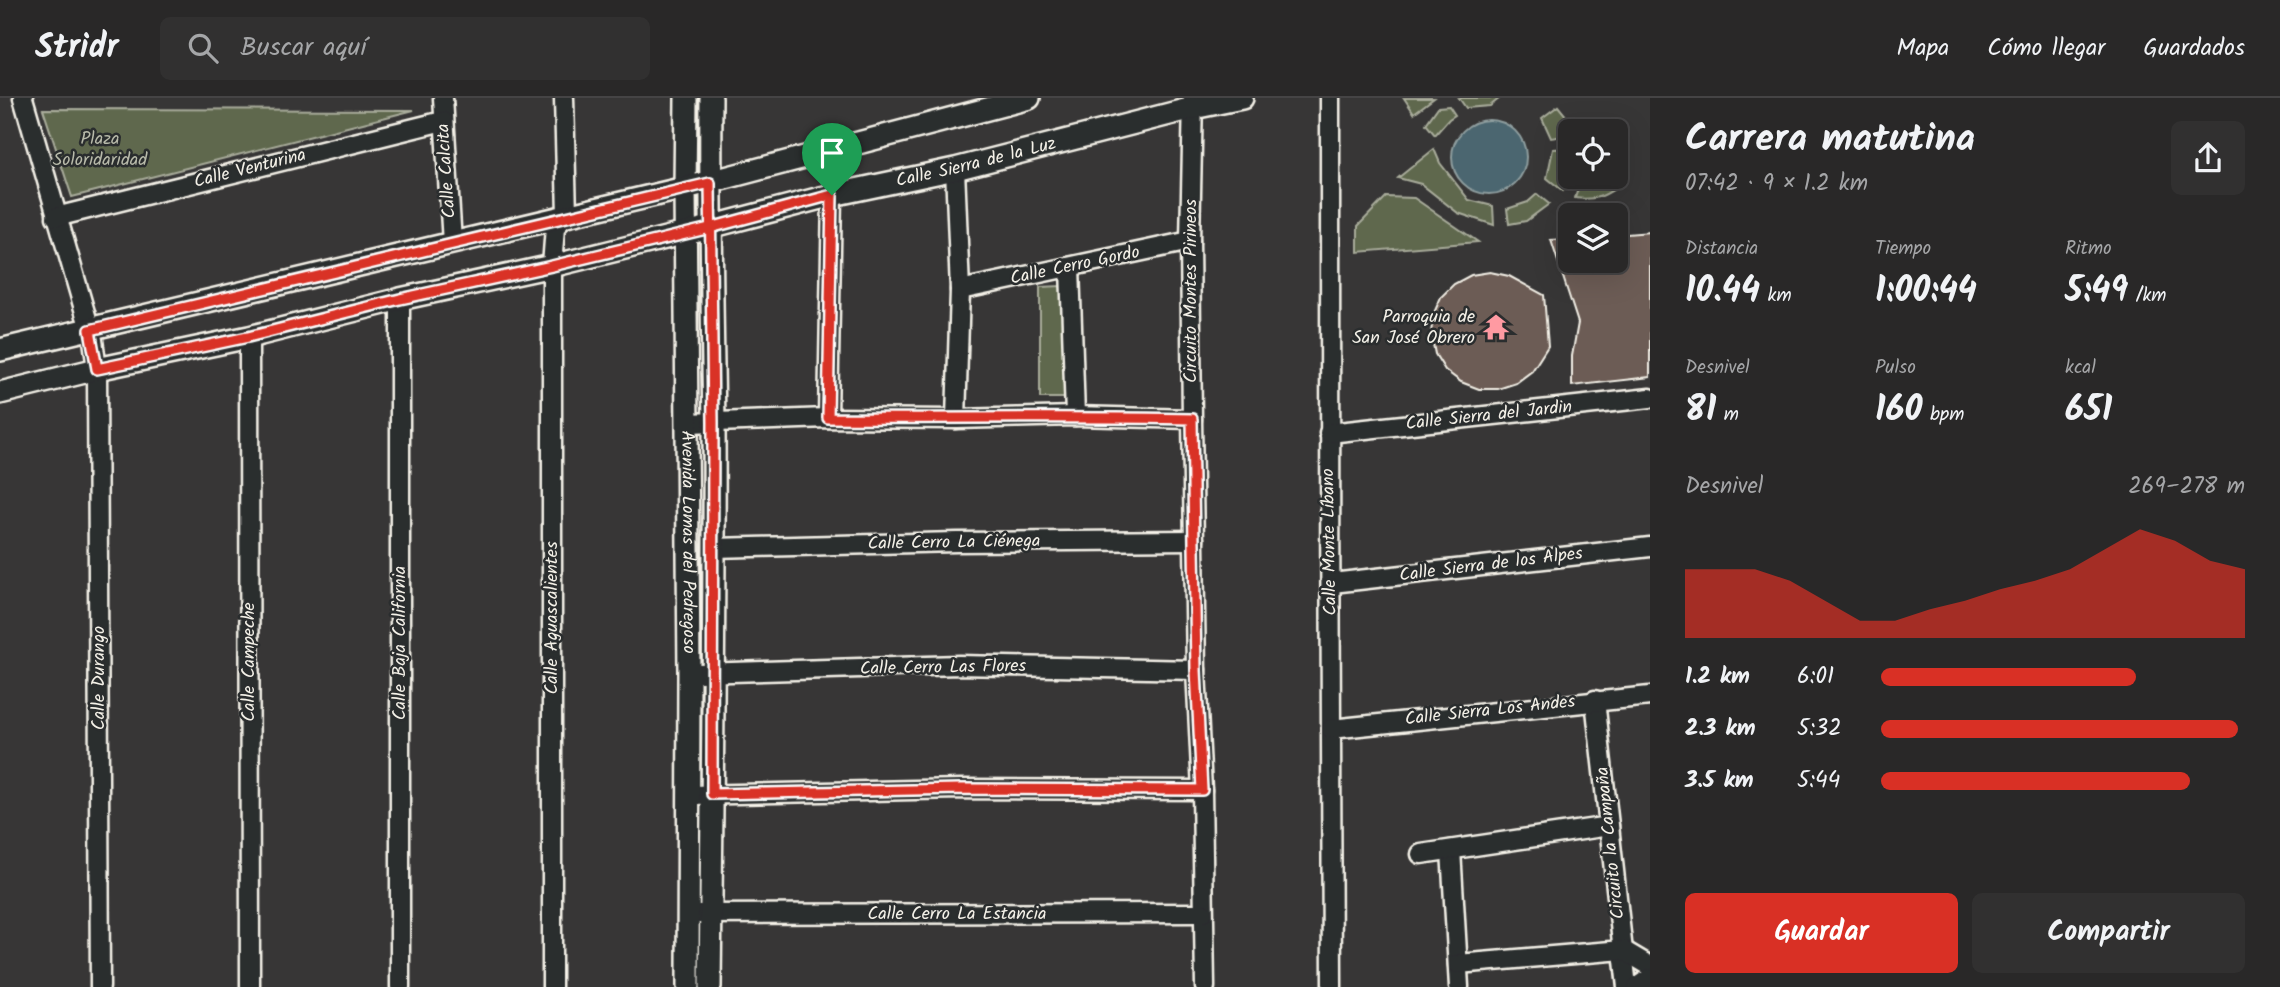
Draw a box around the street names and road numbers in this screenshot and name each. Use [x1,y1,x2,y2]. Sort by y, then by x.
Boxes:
street label: Calle Calcita [429,123,465,219]
street label: Calle Sierra de la Luz [893,129,1059,196]
street label: Calle Venturina [191,141,309,197]
street label: Circuito Montes Pirineos [1177,199,1206,383]
street label: Calle Cerro Gordo [1008,238,1142,294]
street label: Calle Sierra del Jardin [1404,393,1574,439]
street label: Avenida Lomas del Pedregoso [672,430,703,654]
street label: Calle Monte Líbano [1314,468,1346,616]
street label: Calle Cerro La Ciénega [867,527,1041,559]
street label: Calle Sierra de los Alpes [1398,539,1585,591]
street label: Calle Aguascalientes [538,541,567,695]
street label: Calle Baja California [386,566,415,720]
street label: Calle Campeche [235,602,264,722]
street label: Calle Durango [85,626,114,730]
street label: Calle Cerro Las Flores [860,652,1027,684]
street label: Calle Sierra Los Andes [1403,688,1577,734]
street label: Circuito la Campaña [1589,765,1633,921]
street label: Calle Cerro La Estancia [868,900,1046,929]

